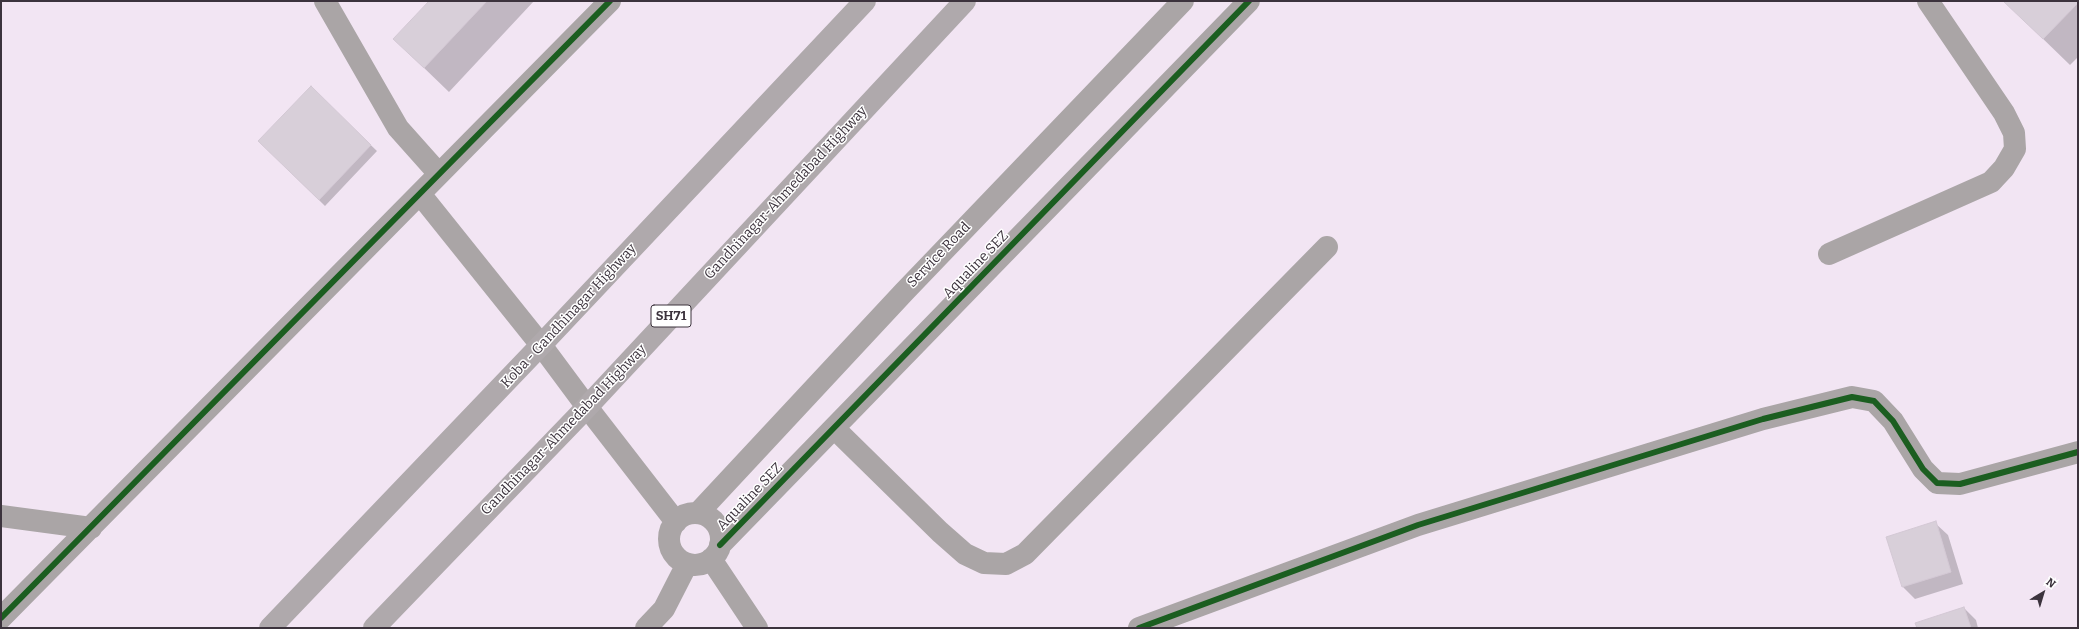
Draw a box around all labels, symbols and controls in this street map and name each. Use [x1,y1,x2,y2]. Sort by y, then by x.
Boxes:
street label: Gandhinagar-Ahmedabad Highway [701,103,871,283]
street label: Service Road [904,219,974,291]
street label: Aqualine SEZ [940,228,1012,302]
street label: Koba - Gandhinagar Highway [498,241,640,391]
road number: SH71 [651,305,691,327]
street label: Gandhinagar-Ahmedabad Highway [478,341,650,519]
street label: Aqualine SEZ [714,460,786,534]
north arrow [2023,573,2063,613]
text: N [2043,575,2058,591]

